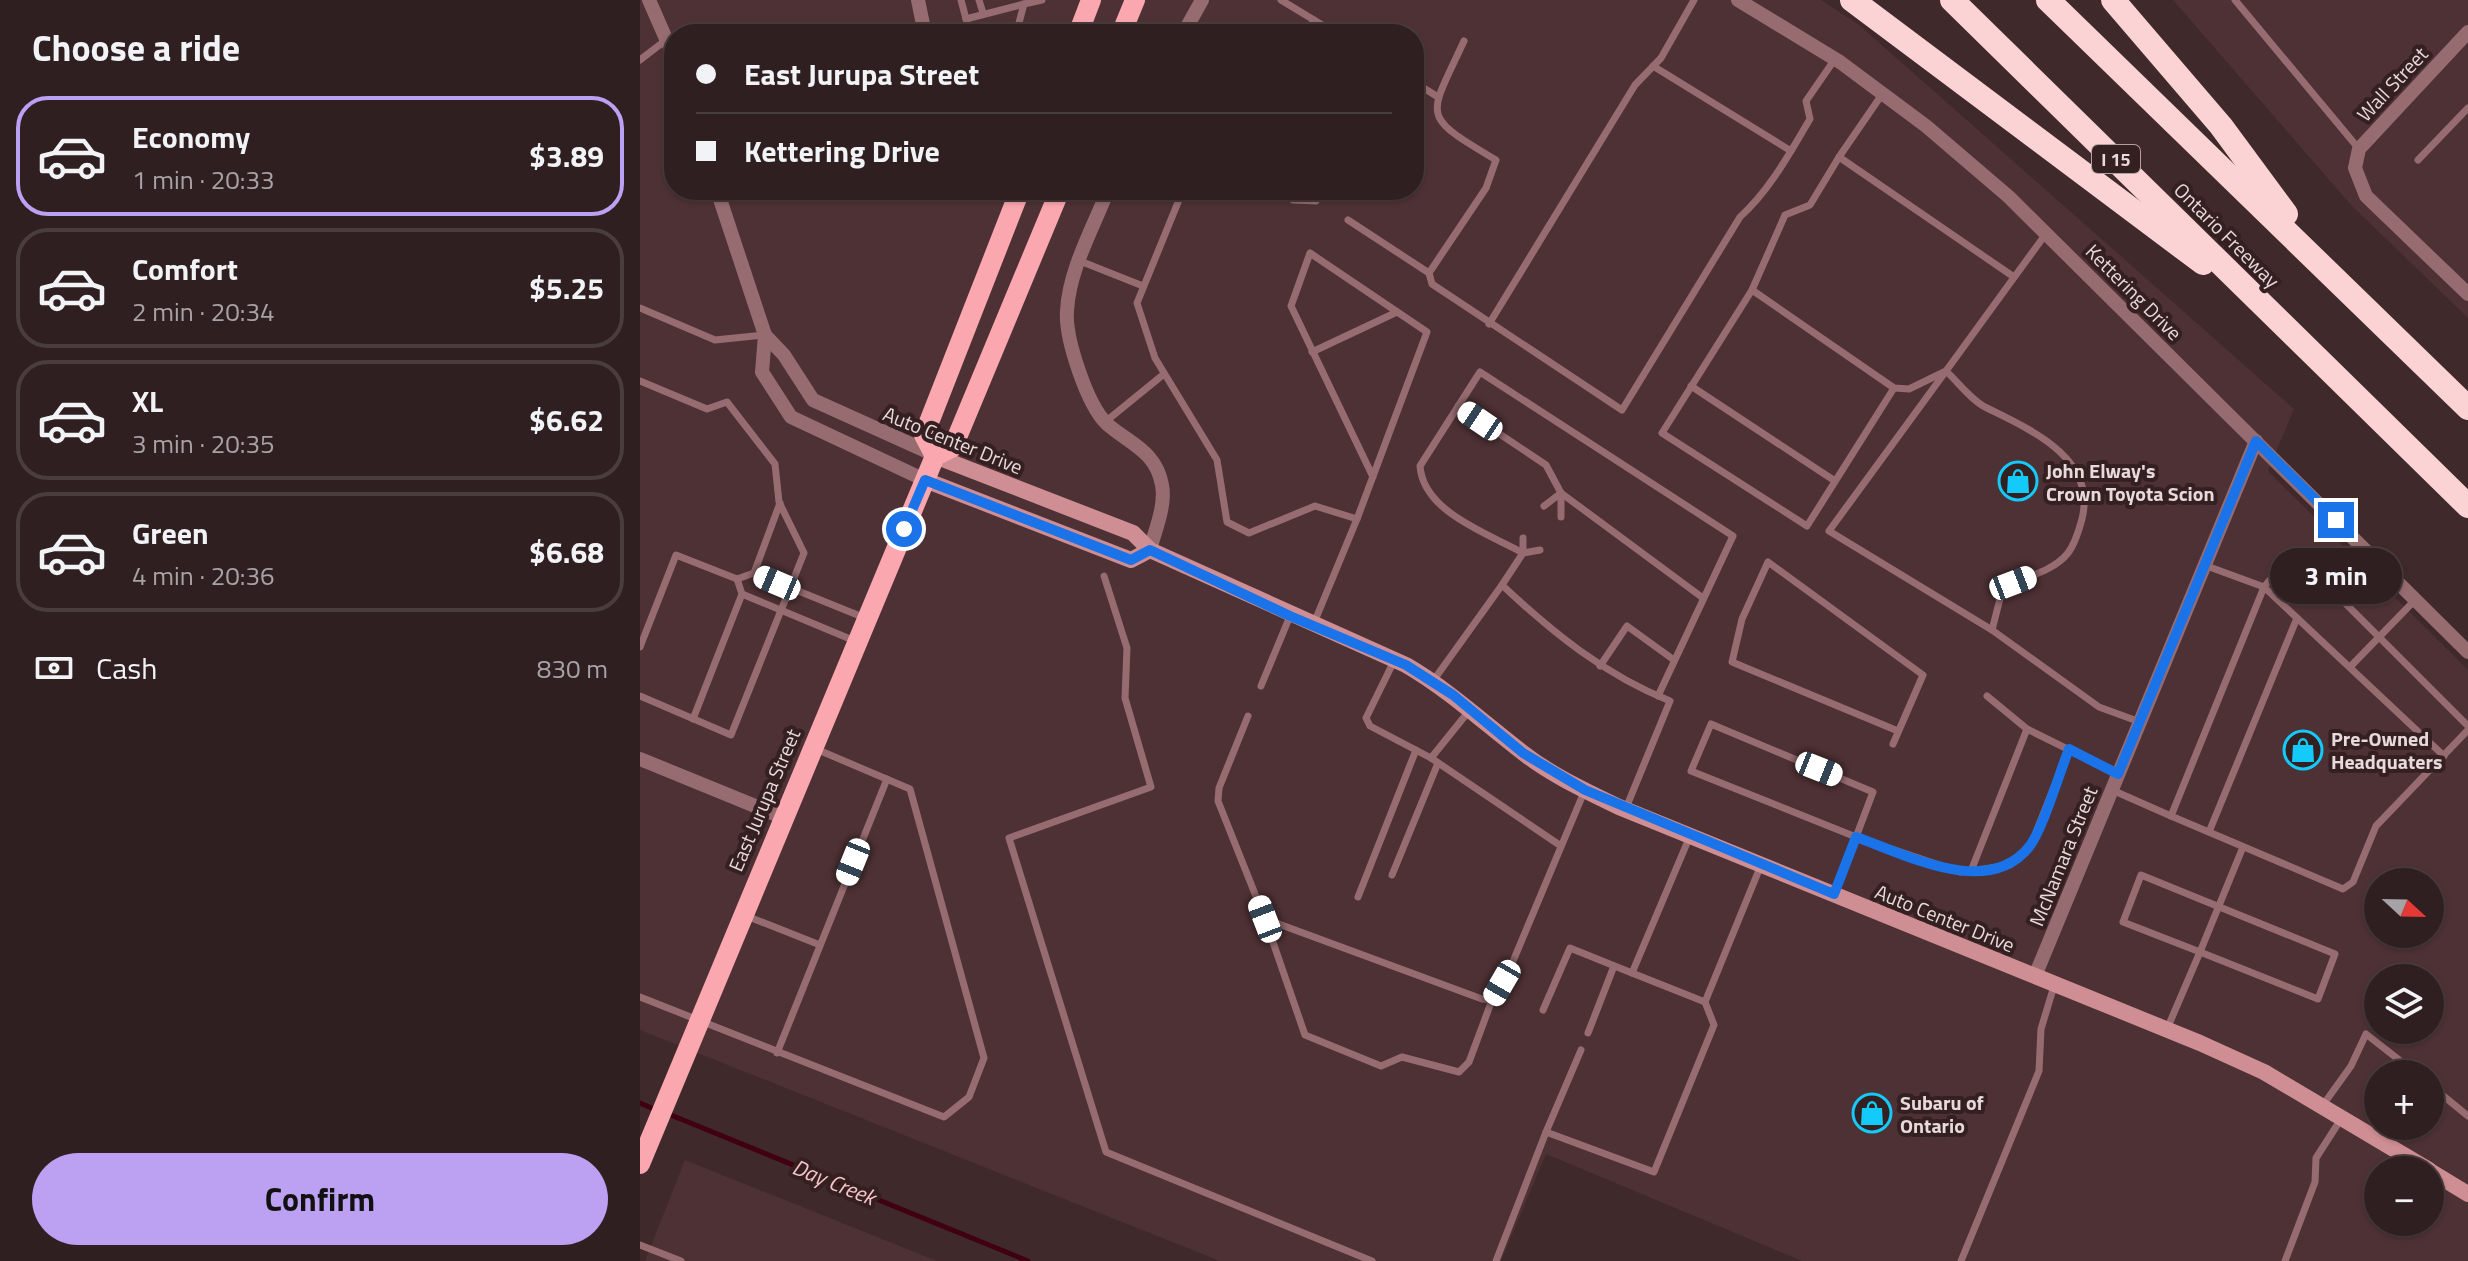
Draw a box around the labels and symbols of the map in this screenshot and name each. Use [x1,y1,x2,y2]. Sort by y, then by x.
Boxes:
street label: Wall Street [2349,40,2435,128]
road number: I 15 [2092,145,2140,173]
street label: Ontario Freeway [2167,175,2287,295]
street label: Kettering Drive [2079,237,2189,347]
street label: Auto Center Drive [879,398,1027,482]
car [1453,398,1507,444]
place label: John Elway's Crown Toyota Scion [2046,455,2214,509]
shop icon: John Elway's Crown Toyota Scion [1997,460,2039,502]
route end [2318,502,2354,538]
route start [886,511,922,547]
callout: 3 min [2270,548,2402,604]
car [750,563,804,603]
car [1986,563,2040,603]
place label: Pre-Owned Headquaters [2331,723,2442,777]
street label: East Jurupa Street [720,724,808,876]
shop icon: Pre-Owned Headquaters [2282,729,2324,771]
car [1792,749,1846,789]
street label: McNamara Street [2021,781,2105,931]
car [833,835,873,889]
north arrow [2364,868,2444,948]
street label: Auto Center Drive [1871,876,2019,960]
car [1245,892,1285,946]
car [1480,956,1524,1010]
place label: Subaru of Ontario [1900,1087,1984,1141]
shop icon: Subaru of Ontario [1851,1092,1893,1134]
water label: Day Creek [787,1150,883,1215]

